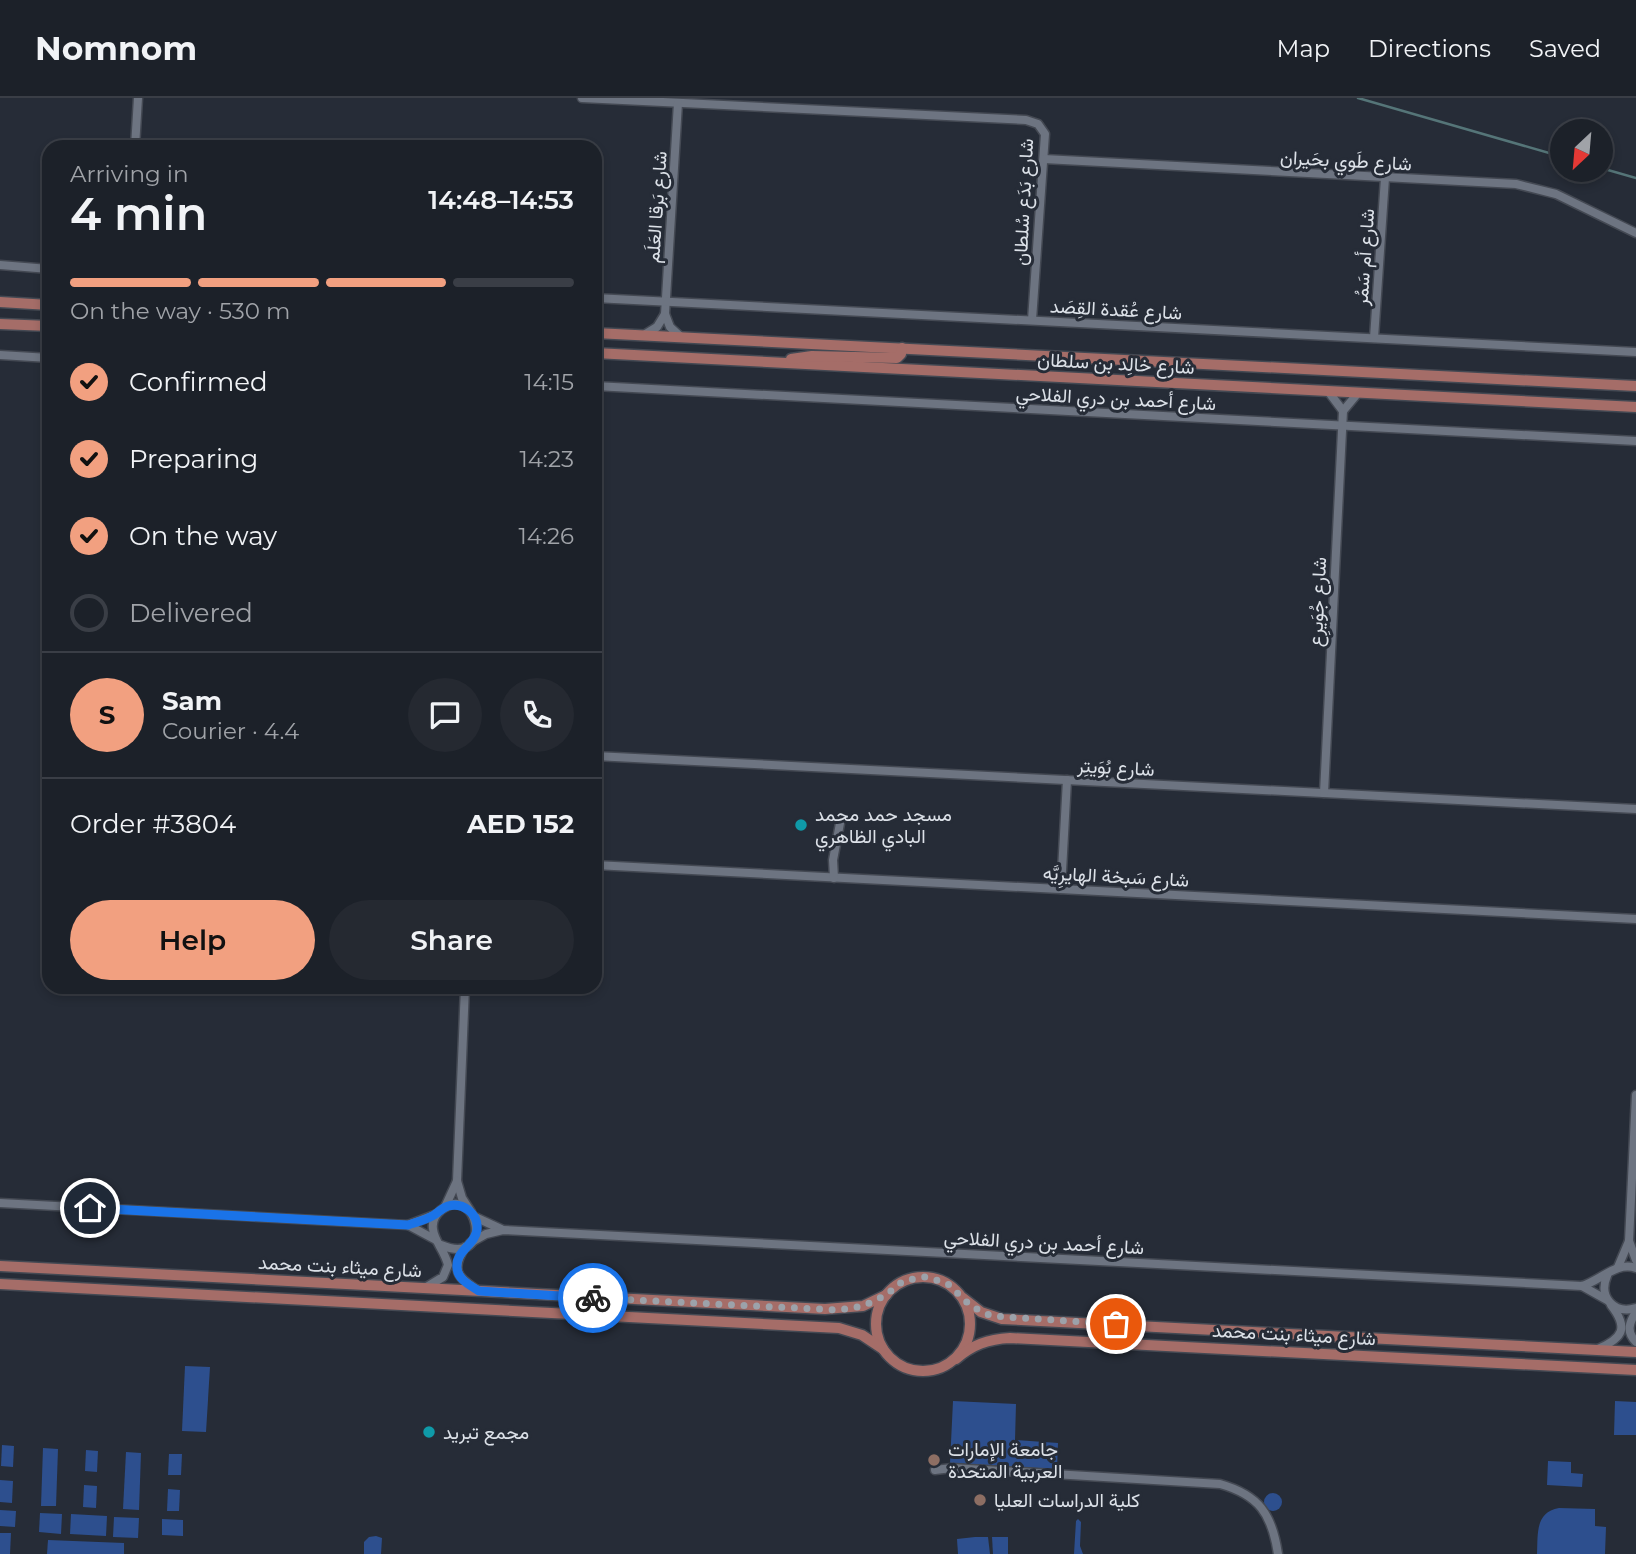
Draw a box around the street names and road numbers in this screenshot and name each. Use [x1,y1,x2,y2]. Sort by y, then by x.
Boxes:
street label: شارع بَدَع سُلطان [1009,138,1039,266]
street label: شارع طَوي بحَيران [1279,146,1412,179]
street label: شارع بَرقا العَلَم [641,150,673,264]
street label: شارع أم سَمُر [1350,208,1380,307]
street label: شارع عُقدة القِصَد [1049,295,1183,325]
street label: شارع خالِد بن سلطان [1037,348,1195,380]
street label: شارع أحمد بن دري الفلاحي [1015,382,1217,419]
street label: شارع جُوَيرِع [1304,556,1335,648]
street label: شارع بُوَيتِر [1076,754,1155,782]
street label: شارع سَبخة الهايرِيَّه [1042,861,1190,895]
street label: شارع أحمد بن دري الفلاحي [943,1226,1145,1263]
street label: شارع ميثاء بنت محمد [258,1251,422,1283]
street label: شارع ميثاء بنت محمد [1212,1319,1376,1351]

